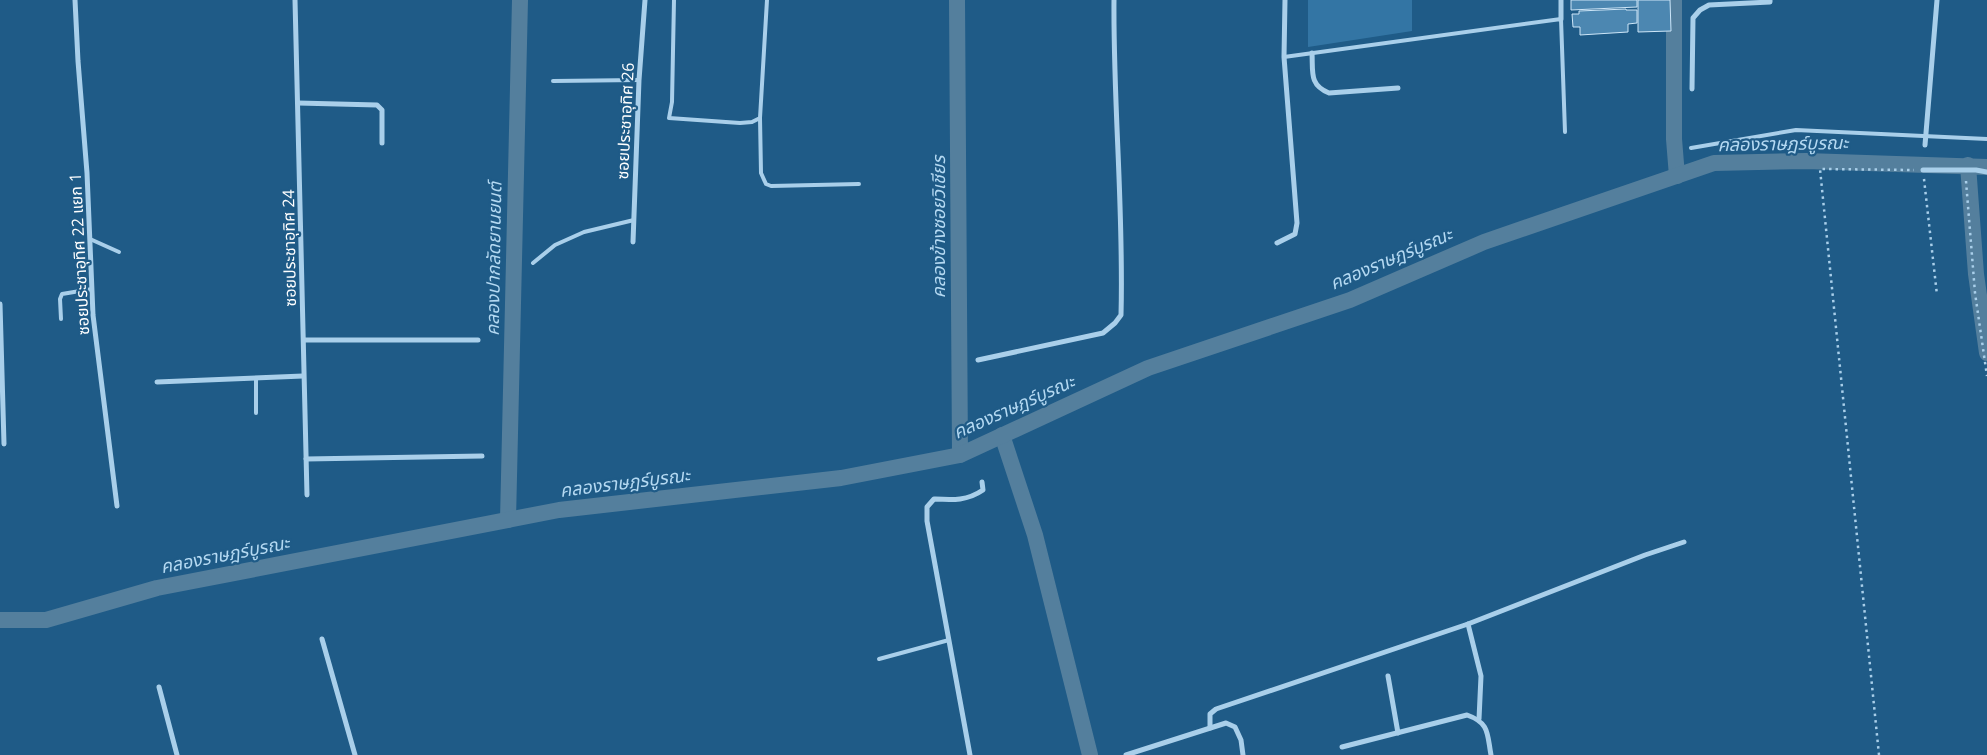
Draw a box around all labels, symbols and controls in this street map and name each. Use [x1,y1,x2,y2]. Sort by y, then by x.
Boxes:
street label: ซอยประชาอุทิศ 26 [611,62,639,180]
water label: คลองราษฎร์บูรณะ [1717,130,1850,156]
water label: คลองข้างซอยวิเชียร [926,155,950,298]
street label: ซอยประชาอุทิศ 22 แยก 1 [64,172,94,336]
water label: คลองปากลัดยานยนต์ [480,179,506,336]
street label: ซอยประชาอุทิศ 24 [277,189,301,307]
water label: คลองราษฎร์บูรณะ [1326,221,1457,295]
water label: คลองราษฎร์บูรณะ [949,368,1080,444]
water label: คลองราษฎร์บูรณะ [559,462,693,502]
water label: คลองราษฎร์บูรณะ [158,529,293,578]

